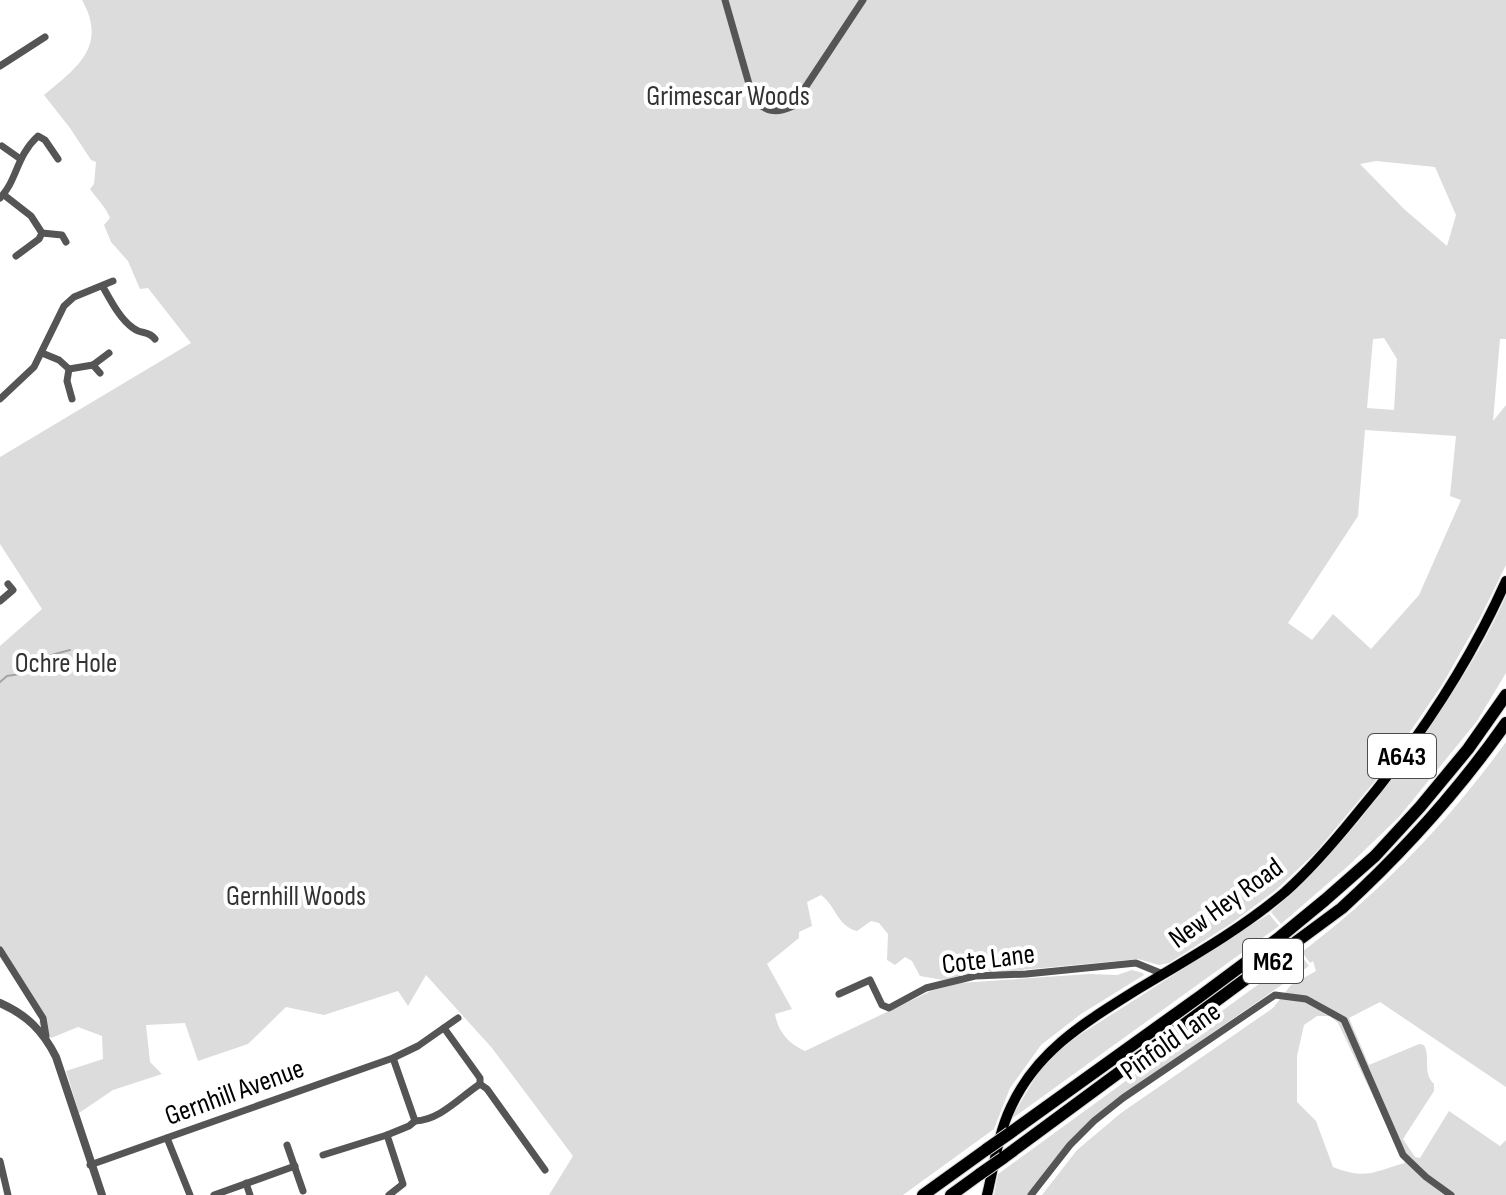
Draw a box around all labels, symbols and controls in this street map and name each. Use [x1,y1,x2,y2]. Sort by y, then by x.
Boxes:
park label: Grimescar Woods [646,80,810,113]
park label: Ochre Hole [15,647,117,680]
road number: A643 [1368,734,1436,778]
street label: New Hey Road [1162,851,1289,956]
park label: Gernhill Woods [226,880,366,913]
street label: Cote Lane [940,937,1037,982]
road number: M62 [1243,939,1303,983]
street label: Pinfold Lane [1115,995,1227,1087]
street label: Gernhill Avenue [160,1052,309,1133]

